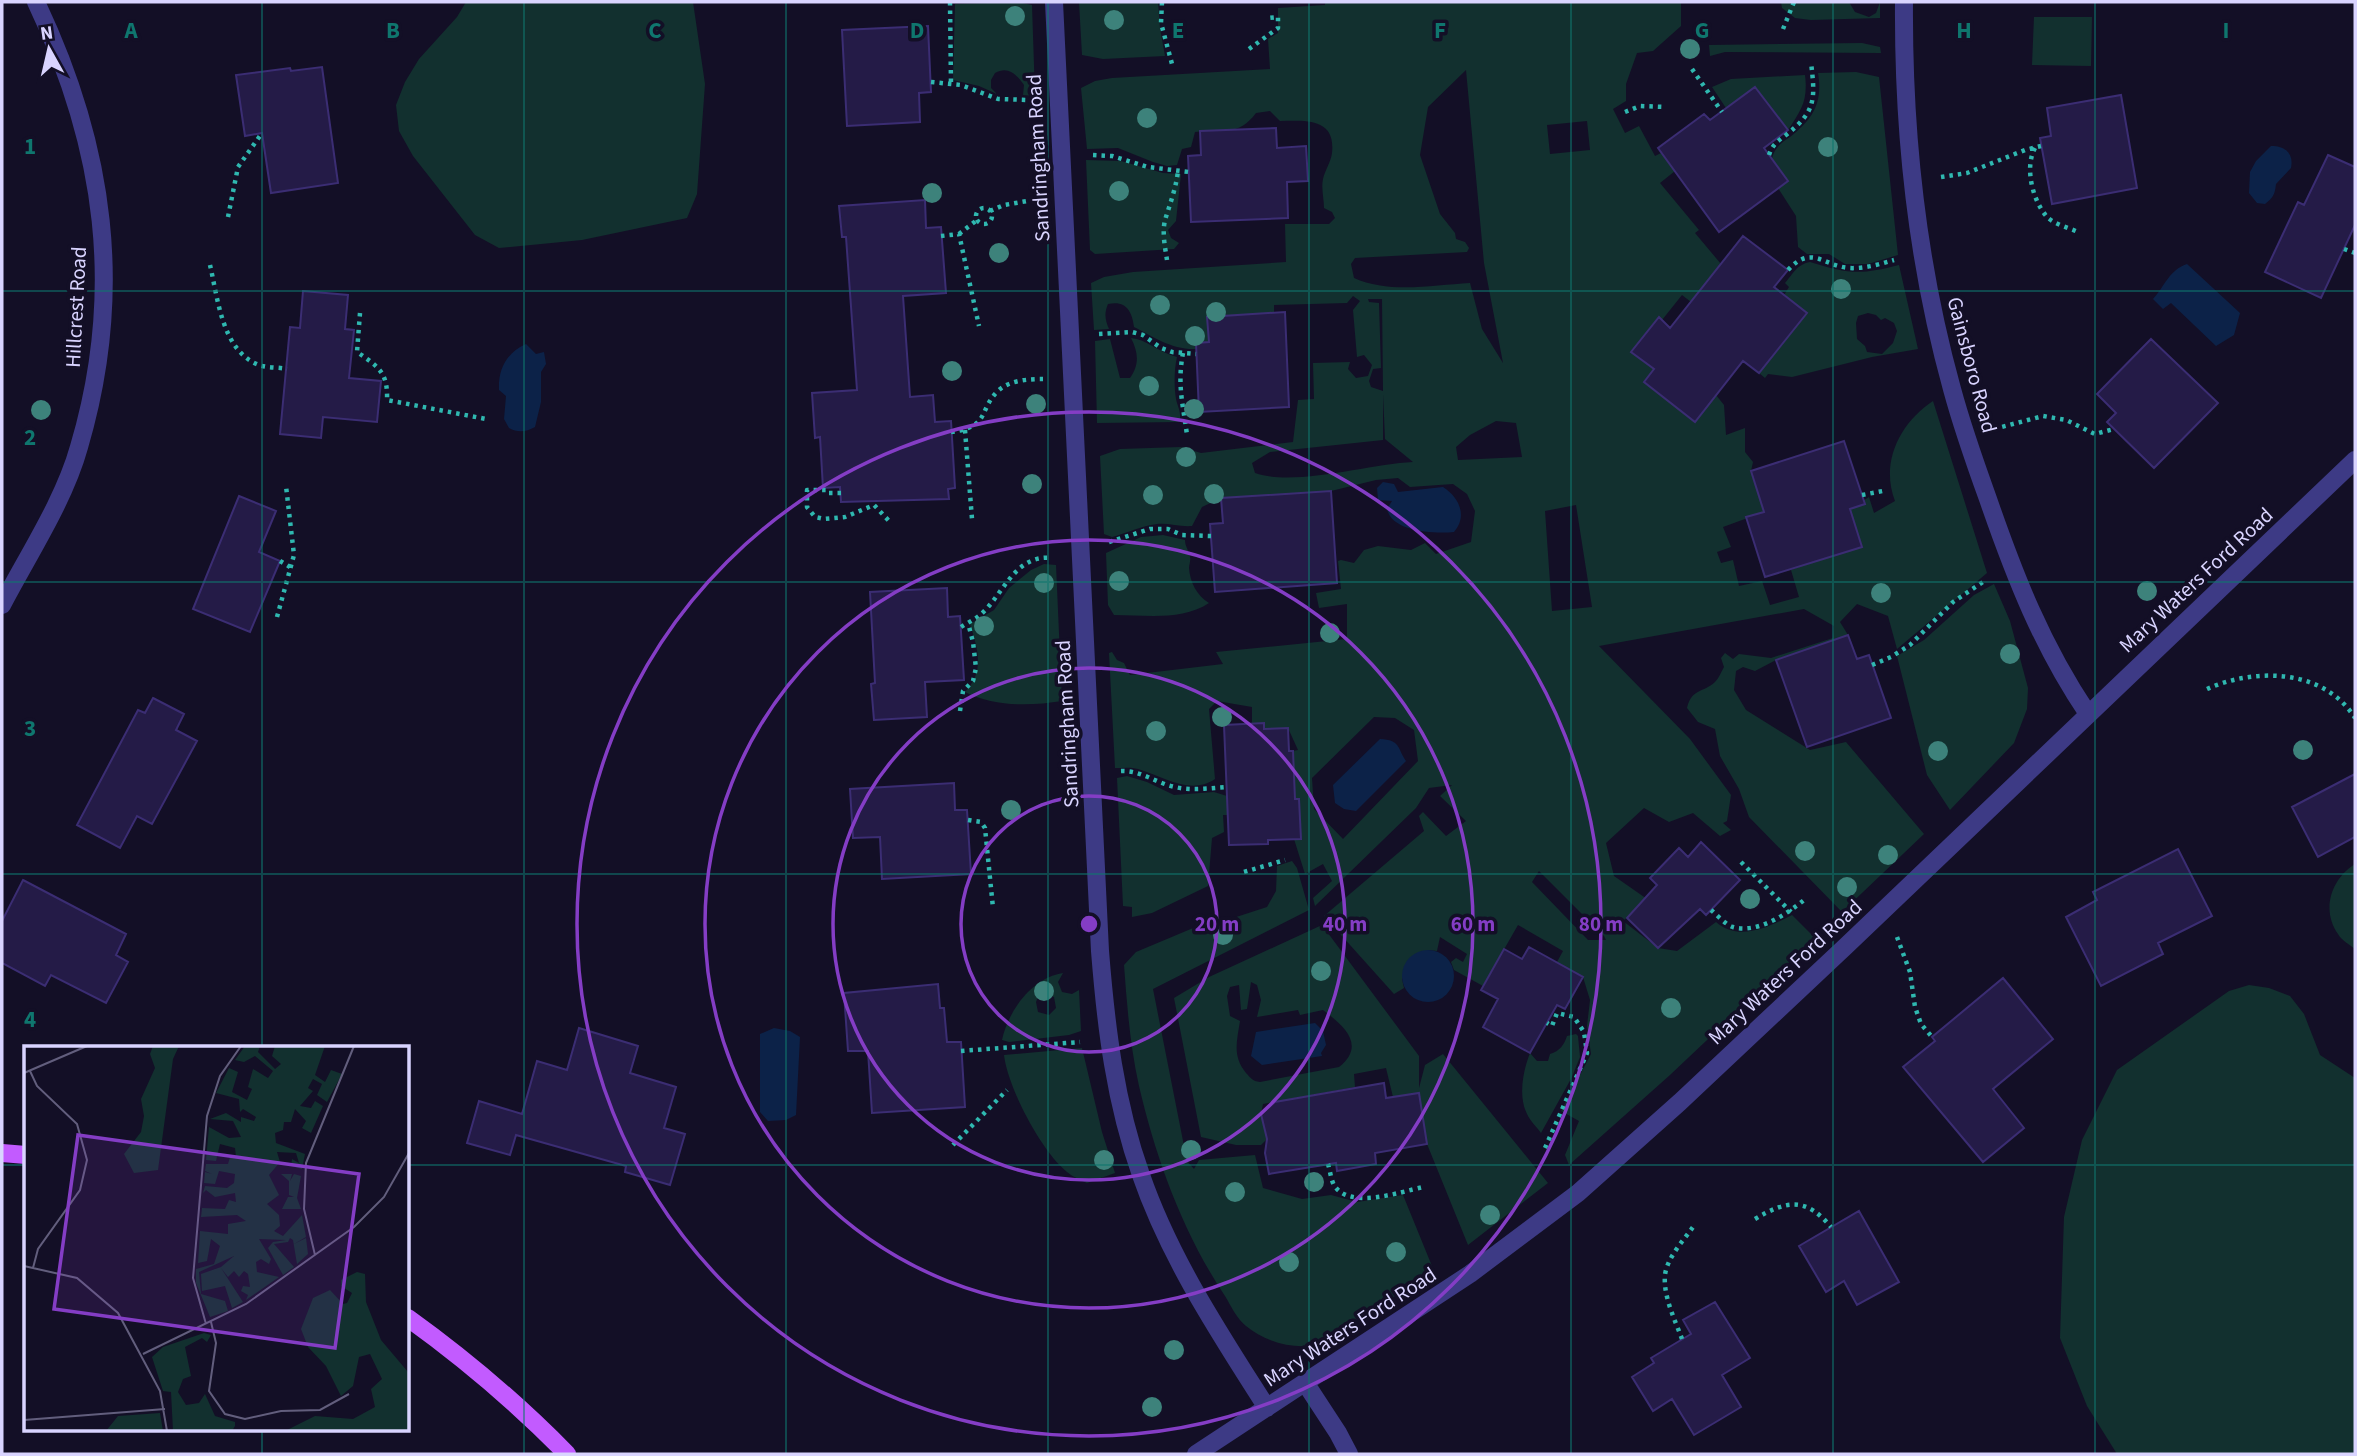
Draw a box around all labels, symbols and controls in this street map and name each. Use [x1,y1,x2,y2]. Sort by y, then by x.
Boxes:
north arrow [14,14,84,84]
text: A [123,14,138,47]
text: B [386,14,400,47]
text: C [648,14,662,47]
text: D [910,14,924,47]
text: E [1172,14,1184,47]
text: F [1434,14,1446,47]
text: G [1695,14,1709,47]
text: H [1956,14,1972,47]
text: I [2223,14,2229,47]
text: N [39,19,55,48]
street label: Sandringham Road [1019,73,1057,243]
text: 1 [24,130,36,163]
street label: Hillcrest Road [58,246,94,368]
street label: Gainsboro Road [1939,294,2005,436]
text: 2 [24,421,36,454]
street label: Mary Waters Ford Road [2112,500,2280,660]
street label: Sandringham Road [1048,639,1086,809]
text: 3 [24,712,36,745]
street label: Mary Waters Ford Road [1701,892,1869,1052]
text: 20 m [1195,909,1239,939]
text: 40 m [1323,909,1367,939]
text: 60 m [1451,909,1495,939]
text: 80 m [1579,909,1623,939]
centre of rings [1077,912,1101,936]
text: 4 [24,1003,36,1036]
inset map [24,1046,410,1432]
street label: Mary Waters Ford Road [1258,1260,1442,1394]

